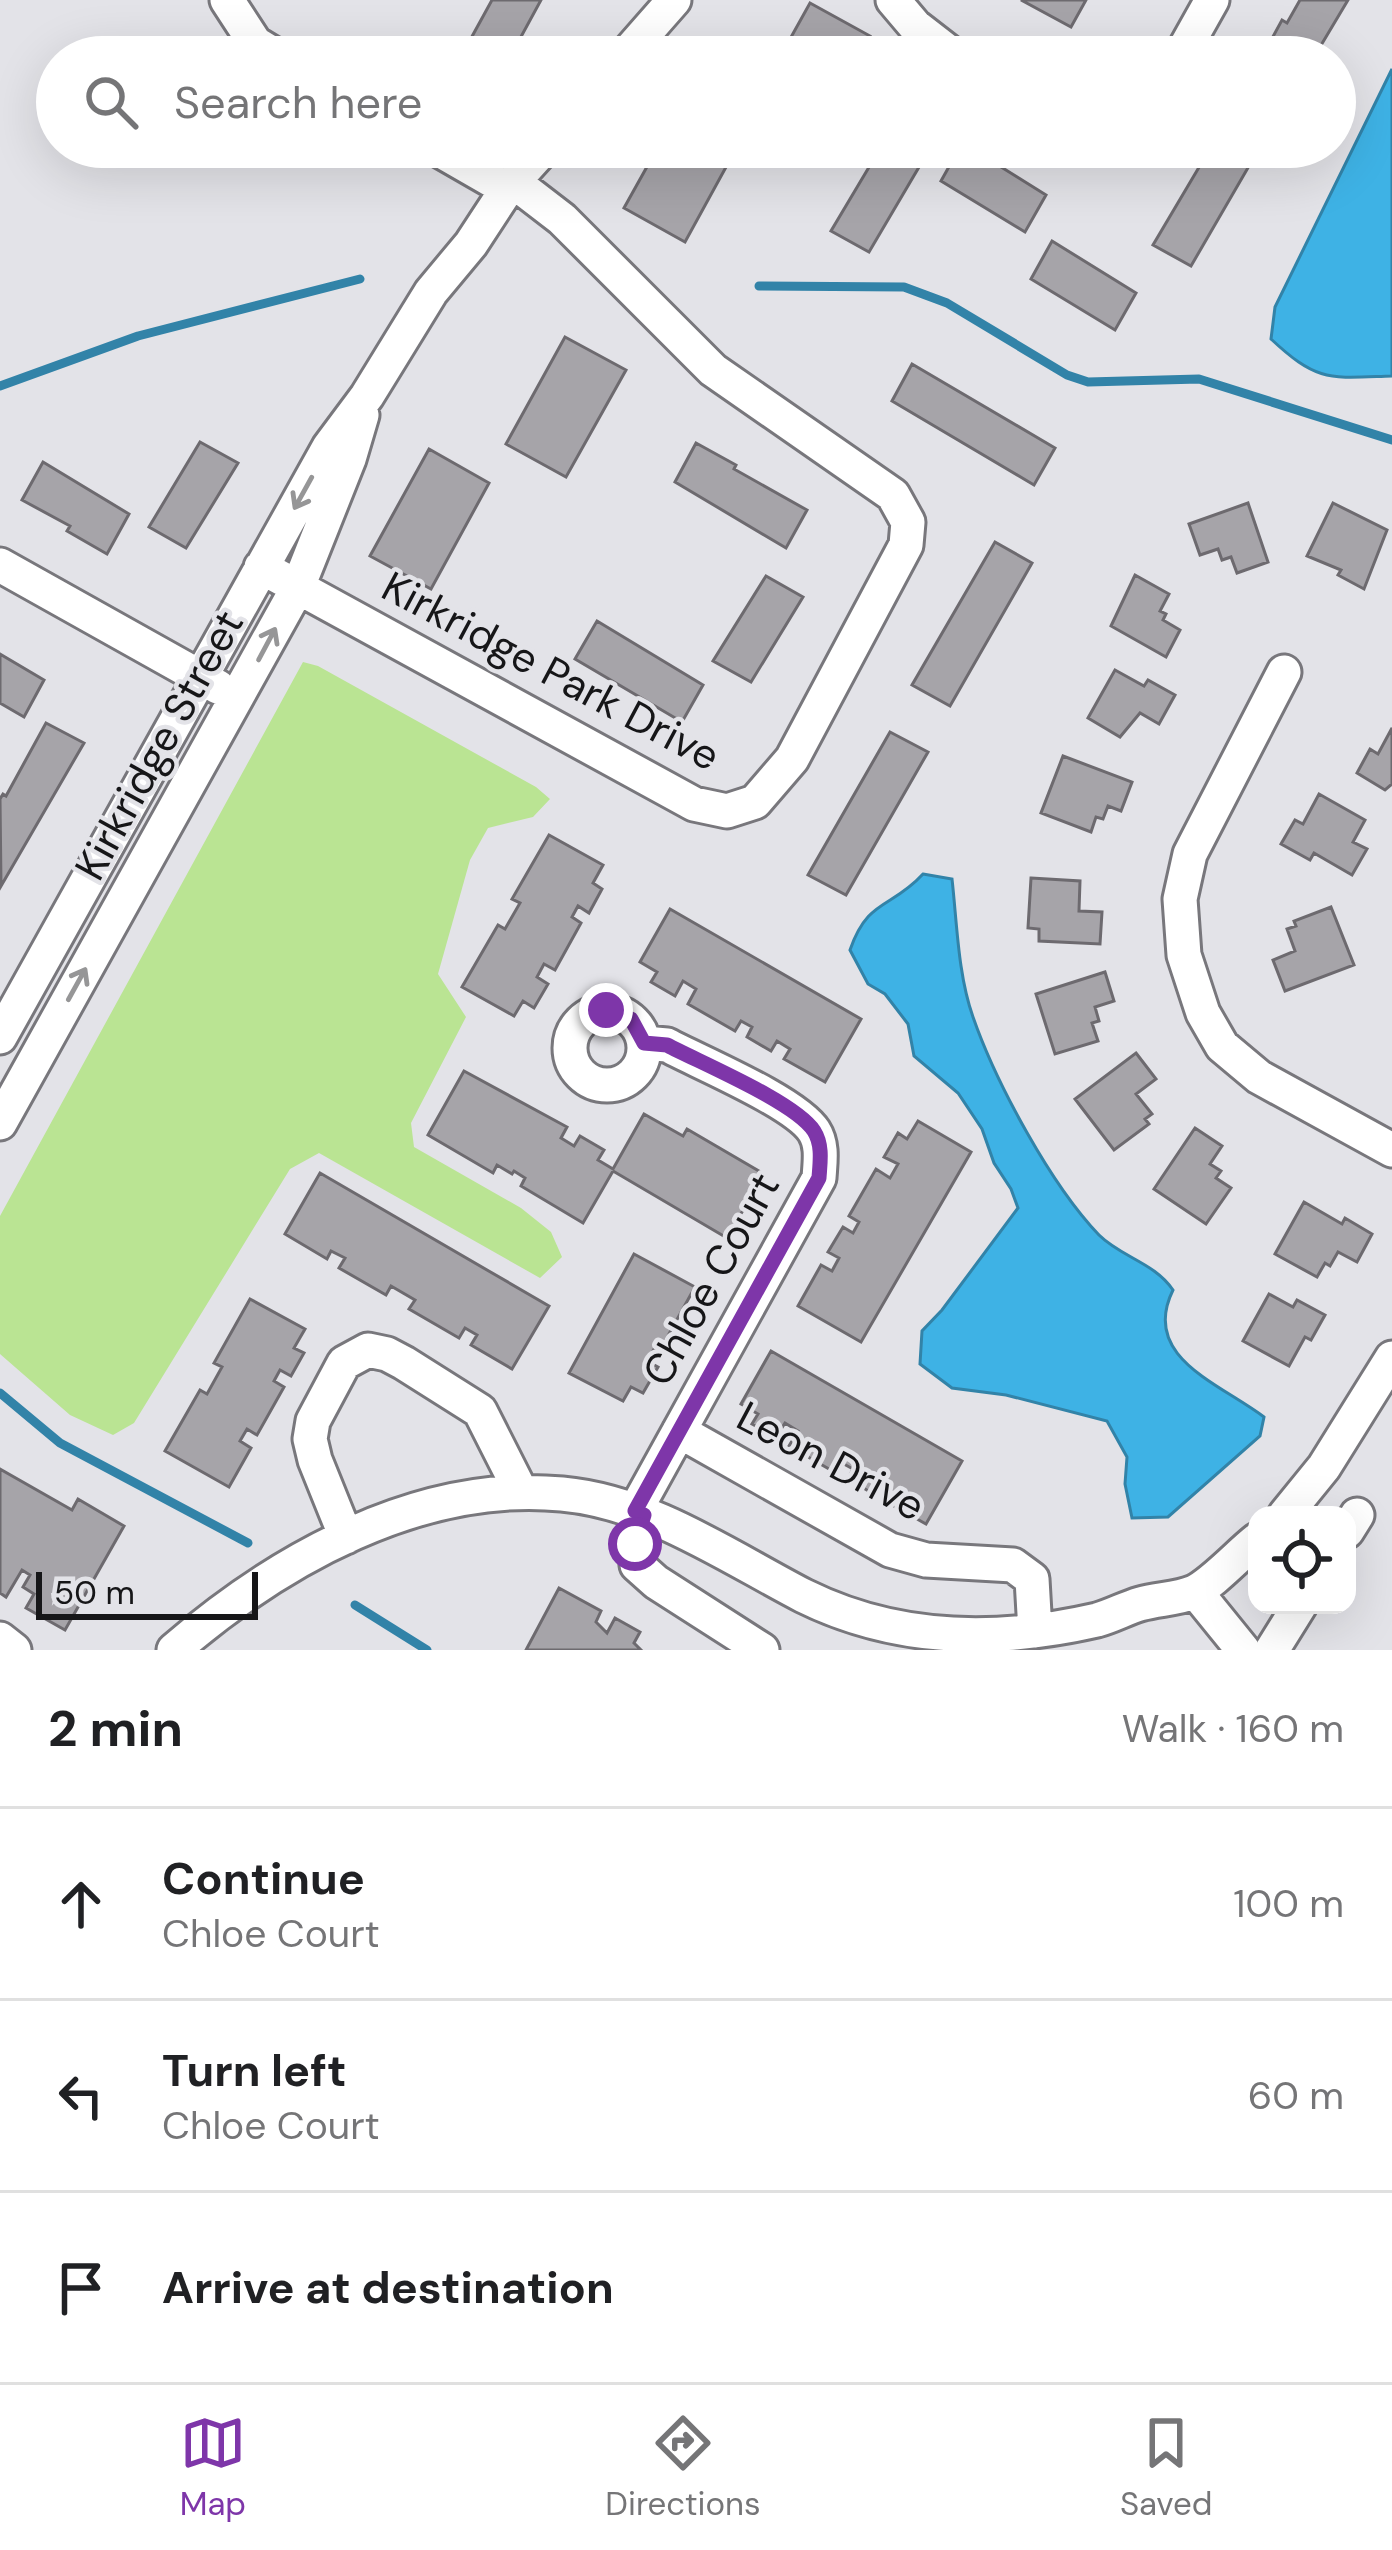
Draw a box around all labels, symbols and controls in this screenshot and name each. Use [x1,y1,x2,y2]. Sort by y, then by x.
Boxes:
search box [36,36,1356,168]
icon: search [78,69,144,135]
text: Search here [174,73,422,132]
one-way arrow [290,475,314,510]
street label: Kirkridge Park Drive [373,559,729,783]
street label: Kirkridge Street [62,601,256,889]
one-way arrow [256,627,279,662]
one-way arrow [66,968,90,1003]
route end [579,983,633,1037]
street label: Chloe Court [630,1163,792,1395]
street label: Leon Drive [728,1389,934,1533]
map controls [1248,1506,1356,1614]
button: locate [1248,1506,1356,1614]
route start [608,1517,662,1571]
scale bar [36,1566,258,1619]
text: 50 m [54,1571,135,1614]
text: 2 min [48,1695,183,1762]
text: Walk · 160 m [1122,1703,1344,1754]
text: Continue [162,1849,365,1908]
icon: ahead [48,1871,114,1937]
text: 100 m [1233,1878,1344,1929]
text: Chloe Court [162,1908,380,1959]
text: Turn left [162,2041,346,2100]
icon: left [48,2063,114,2129]
text: 60 m [1248,2070,1344,2121]
text: Chloe Court [162,2100,380,2151]
icon: arrive [48,2255,114,2321]
text: Arrive at destination [162,2258,614,2317]
tab: Map [180,2410,246,2525]
tab: Directions [605,2410,761,2525]
tab: Saved [1120,2410,1212,2525]

